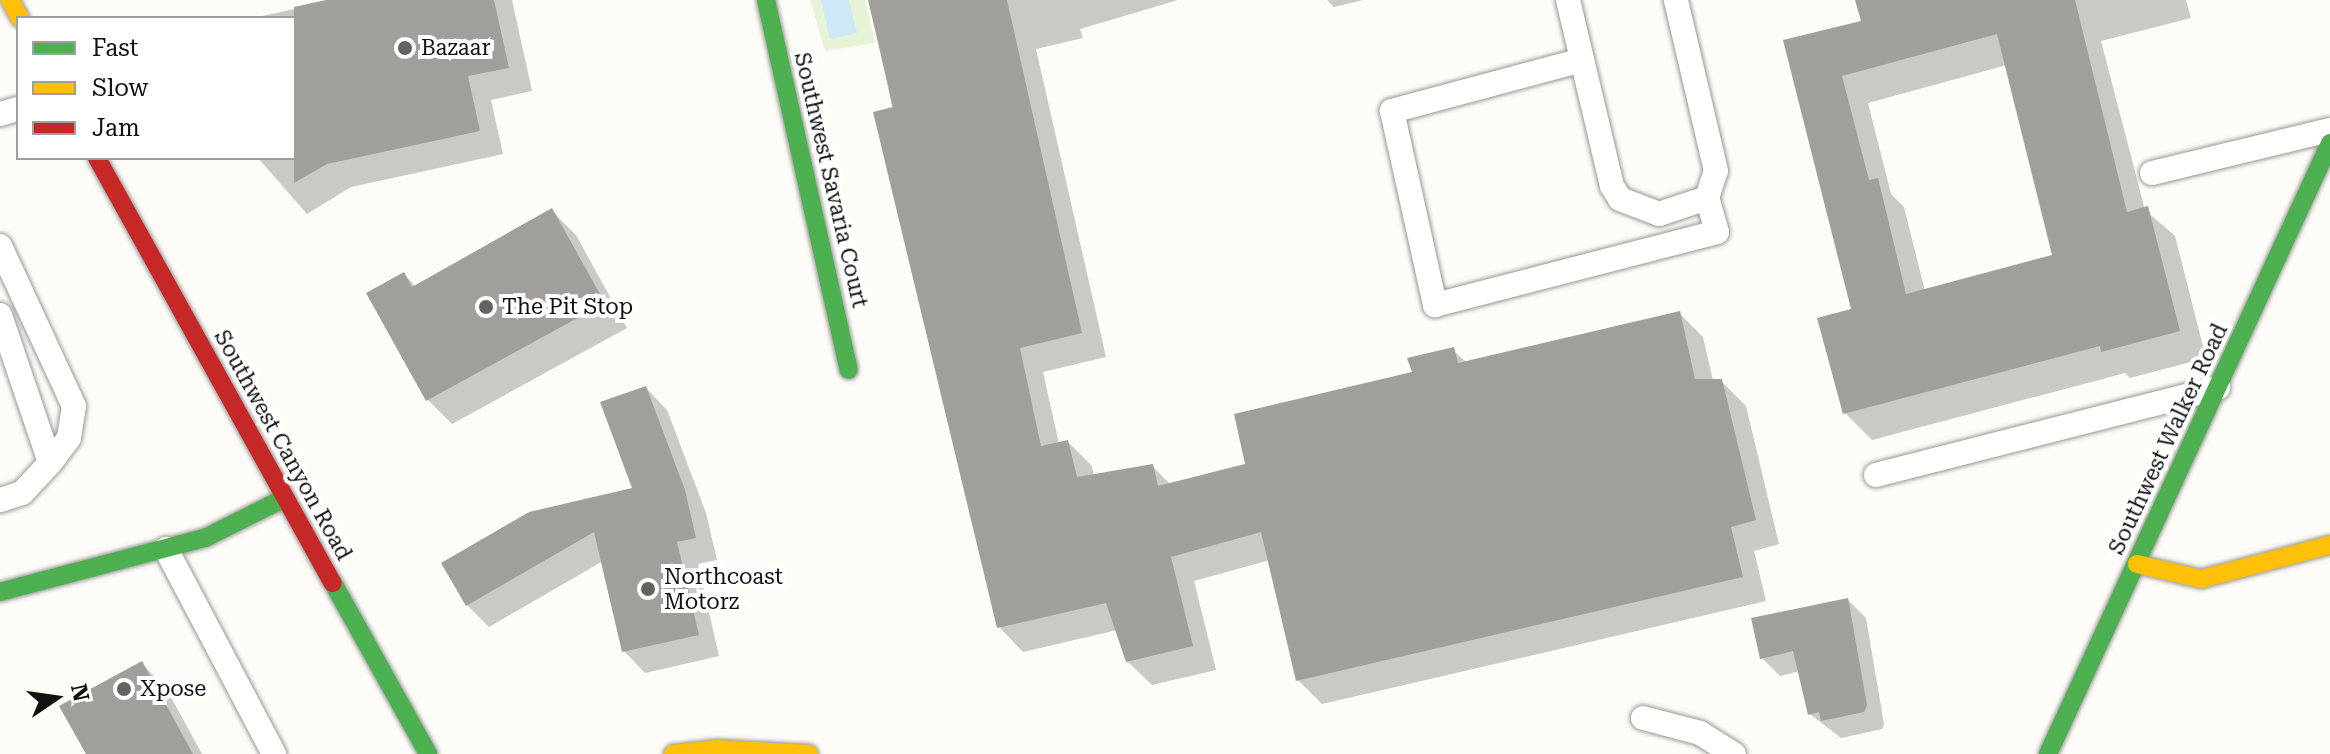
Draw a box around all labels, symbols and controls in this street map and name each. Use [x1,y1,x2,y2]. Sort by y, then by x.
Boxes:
legend [16,16,296,160]
text: Fast [92,34,139,62]
place label: Bazaar [421,35,491,61]
marker: Bazaar [396,39,414,57]
street label: Southwest Savaria Court [789,50,873,310]
text: Slow [92,74,148,102]
text: Jam [92,114,140,142]
place label: The Pit Stop [502,294,633,320]
marker: The Pit Stop [477,298,495,316]
street label: Southwest Walker Road [2103,319,2233,559]
street label: Southwest Canyon Road [209,325,357,565]
place label: Northcoast Motorz [664,563,783,614]
marker: Northcoast Motorz [639,580,657,598]
north arrow [16,658,96,738]
place label: Xpose [140,676,206,702]
marker: Xpose [115,680,133,698]
text: N [66,681,94,704]

